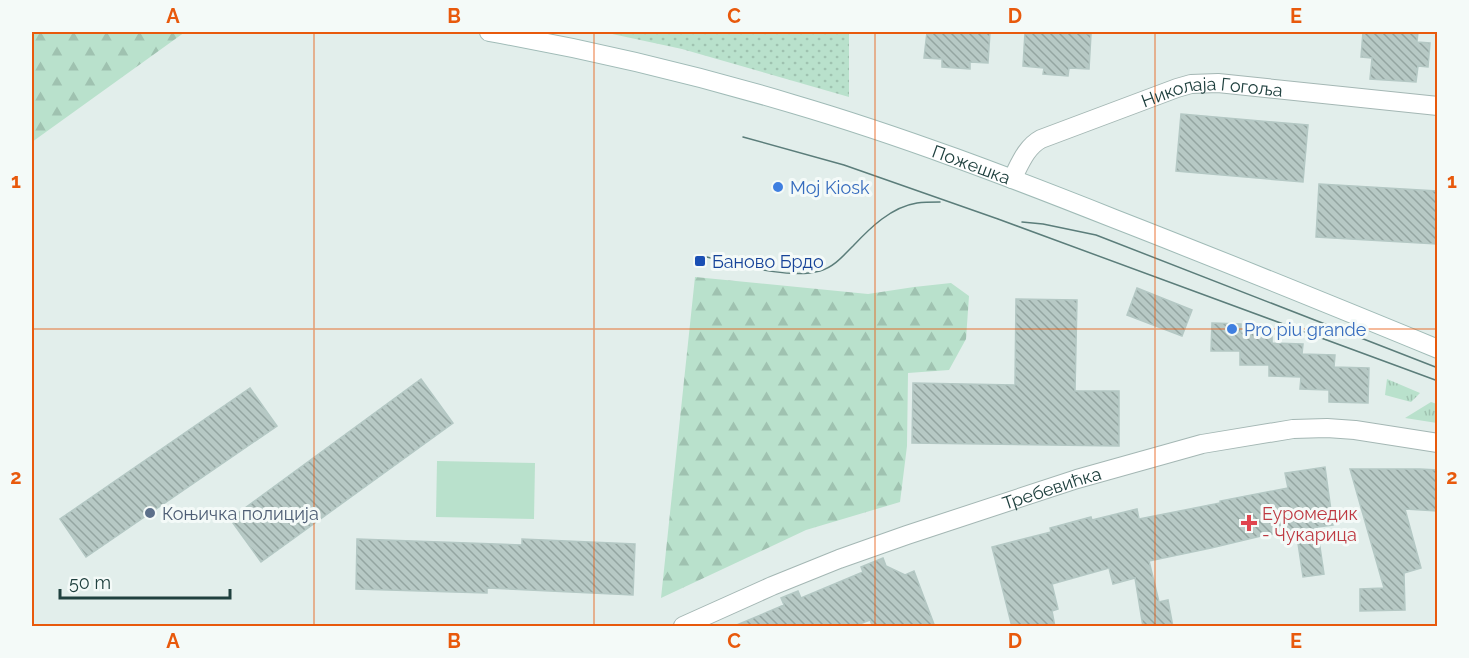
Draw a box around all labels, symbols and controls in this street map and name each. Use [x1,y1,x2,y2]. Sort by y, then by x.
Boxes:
text: A [166,4,180,28]
text: B [447,4,461,28]
text: C [727,4,741,28]
text: D [1008,4,1022,28]
text: E [1290,4,1302,28]
street label: Николаја Гогоља [1138,72,1284,111]
street label: Пожешка [930,140,1014,188]
text: 1 [11,169,21,193]
text: 1 [1447,169,1457,193]
place label: Moj Kiosk [790,177,870,198]
marker: Moj Kiosk [771,180,785,194]
place label: Баново Брдо [712,251,824,272]
marker: Баново Брдо [693,254,707,268]
place label: Pro piu grande [1244,319,1367,340]
marker: Pro piu grande [1225,322,1239,336]
street label: Требевићка [999,462,1103,513]
text: 2 [10,465,22,489]
text: 2 [1446,465,1458,489]
place label: Коњичка полиција [162,503,319,524]
place label: Еуромедик - Чукарица [1262,503,1358,545]
marker: Коњичка полиција [143,506,157,520]
marker: Еуромедик - Чукарица [1240,514,1258,532]
scale bar [60,562,230,600]
text: 50 m [69,572,111,593]
text: A [166,629,180,653]
text: B [447,629,461,653]
text: C [727,629,741,653]
text: D [1008,629,1022,653]
text: E [1290,629,1302,653]

